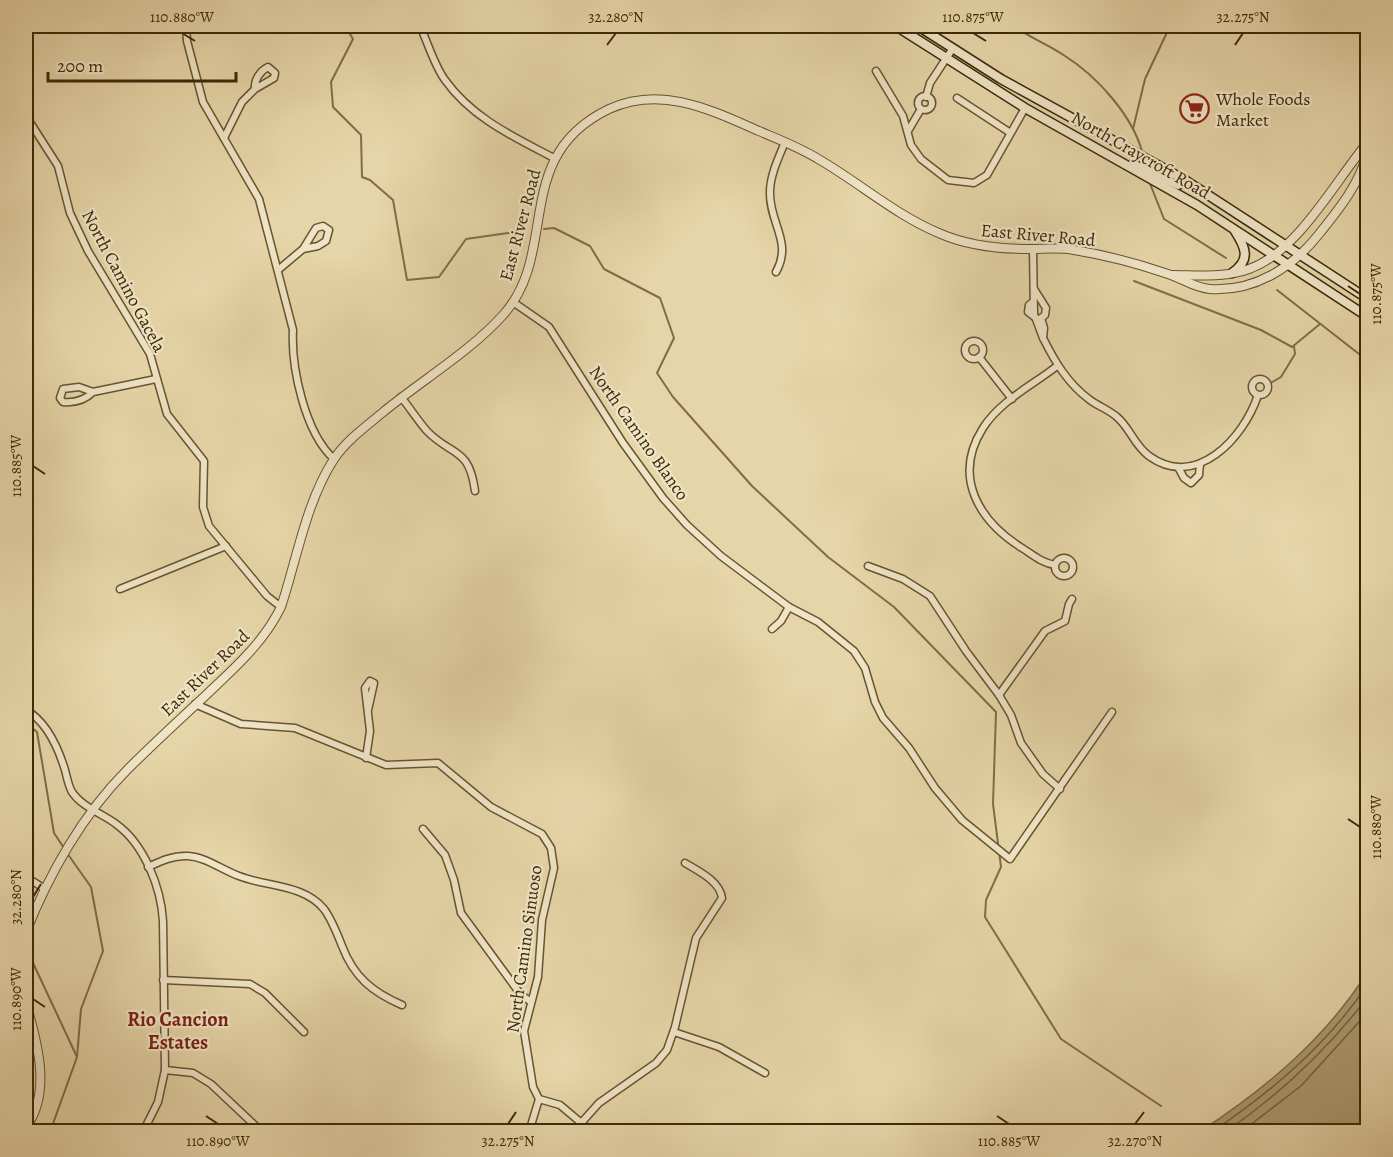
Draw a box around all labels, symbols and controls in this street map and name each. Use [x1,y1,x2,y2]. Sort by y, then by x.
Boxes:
text: 110.880°W [150,7,214,27]
text: 32.280°N [588,7,644,27]
text: 110.875°W [942,7,1004,27]
text: 32.275°N [1216,7,1270,27]
scale bar [48,45,236,83]
text: 200 m [57,54,103,78]
place label: Whole Foods Market [1215,87,1310,132]
supermarket icon: Whole Foods Market [1179,93,1211,125]
street label: North Craycroft Road [1067,105,1215,205]
street label: East River Road [494,166,547,284]
street label: North Camino Gacela [76,206,172,357]
street label: East River Road [980,218,1097,252]
text: 110.875°W [1366,263,1386,325]
street label: North Camino Blanco [583,361,695,505]
text: 110.885°W [6,435,26,497]
street label: East River Road [155,624,255,722]
text: 110.880°W [1366,795,1386,859]
street label: North Camino Sinuoso [500,864,548,1034]
text: 32.280°N [6,869,26,925]
text: 110.890°W [6,967,26,1031]
district label: Rio Cancion Estates [127,1006,229,1056]
text: 110.890°W [186,1131,250,1151]
text: 32.275°N [481,1131,535,1151]
text: 110.885°W [978,1131,1040,1151]
text: 32.270°N [1108,1131,1163,1151]

